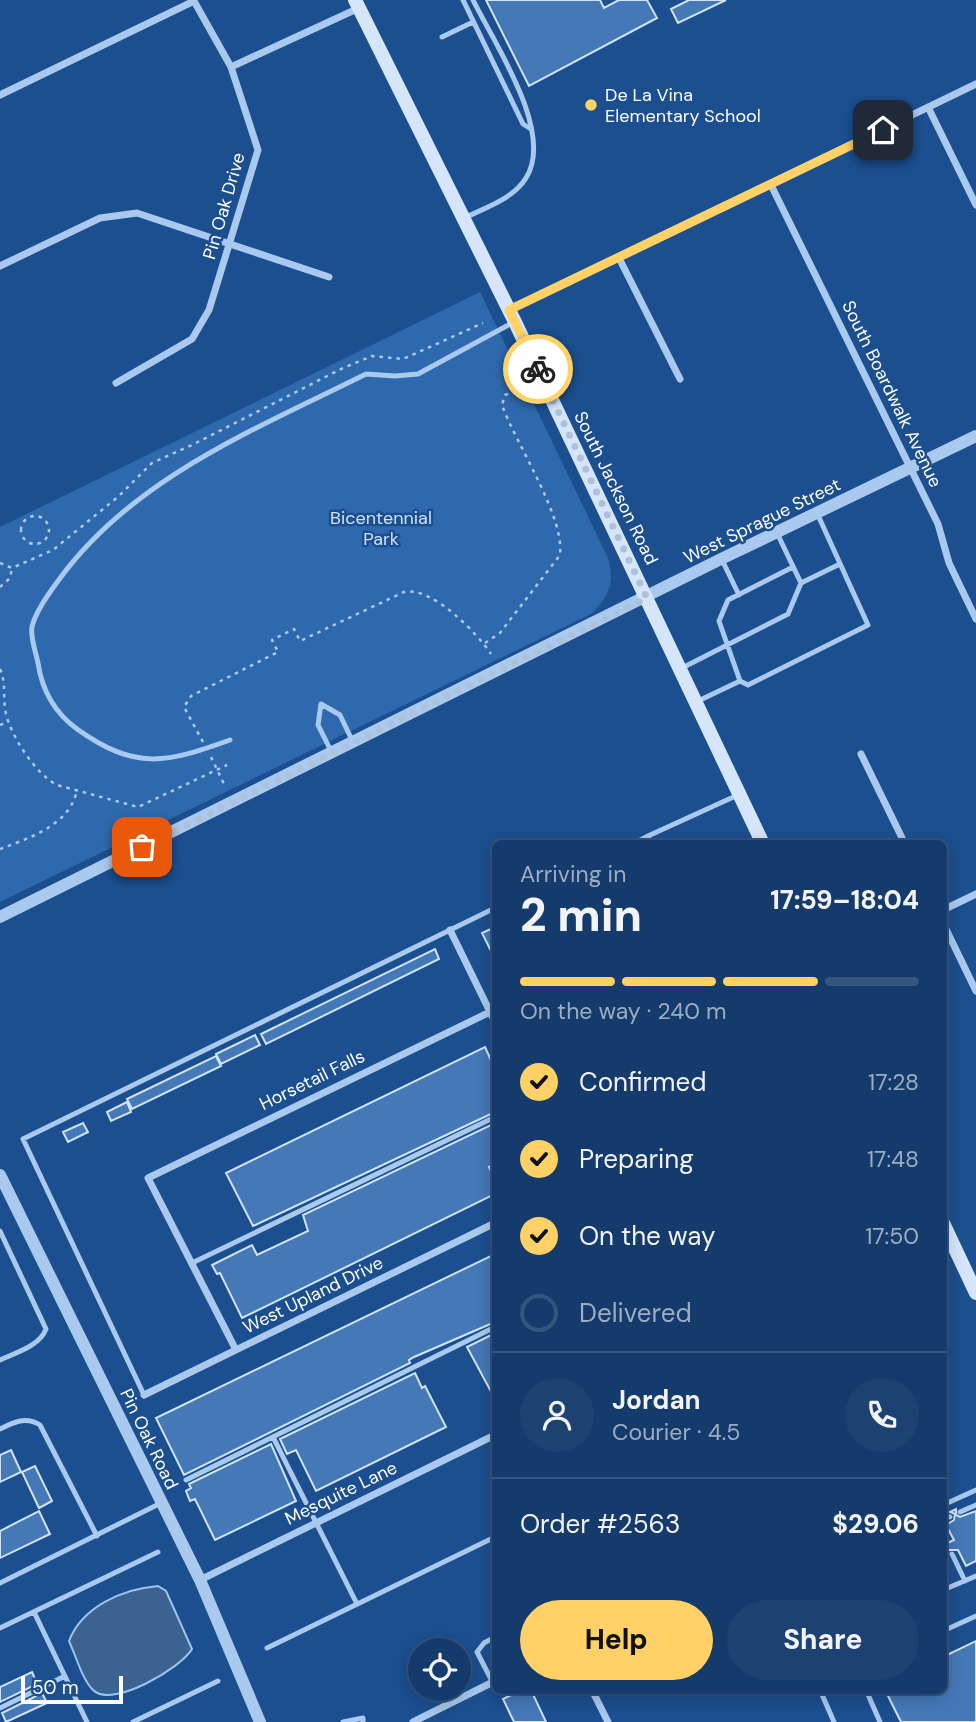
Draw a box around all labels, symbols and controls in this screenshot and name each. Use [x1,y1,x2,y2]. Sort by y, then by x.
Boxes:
place label: De La Vina Elementary School [605,83,761,128]
marker: De La Vina Elementary School [583,97,599,113]
pin [853,100,913,160]
icon: home [864,111,902,149]
street label: Pin Oak Drive [197,150,251,262]
street label: South Boardwalk Avenue [836,297,948,491]
courier [503,334,573,404]
icon: bike [519,350,557,388]
street label: South Jackson Road [568,407,664,569]
street label: West Sprague Street [680,473,844,569]
park label: Bicentennial Park [330,506,432,551]
pin [112,817,172,877]
icon: bag [123,828,161,866]
text: Arriving in [520,859,626,889]
text: 17:59–18:04 [770,883,919,917]
text: 2 min [520,885,642,945]
text: On the way · 240 m [520,996,727,1026]
street label: Horsetail Falls [255,1044,369,1116]
icon: check [520,1063,558,1101]
text: Confirmed [579,1065,706,1099]
text: 17:28 [868,1067,919,1097]
icon: check [520,1140,558,1178]
text: Preparing [579,1142,694,1176]
text: 17:48 [867,1144,919,1174]
icon: check [520,1217,558,1255]
text: On the way [579,1219,715,1253]
text: 17:50 [865,1221,919,1251]
street label: West Upland Drive [239,1251,387,1339]
text: Delivered [579,1296,692,1330]
button: person [520,1378,594,1452]
button: phone [845,1378,919,1452]
text: Jordan [612,1383,701,1417]
street label: Pin Oak Road [114,1385,184,1493]
text: Courier · 4.5 [612,1417,740,1447]
street label: Mesquite Lane [281,1455,401,1531]
text: Order #2563 [520,1507,680,1541]
text: $29.06 [832,1507,919,1541]
button: Help [520,1600,713,1680]
button: Share [727,1600,919,1680]
map controls [408,1638,471,1701]
button: locate [408,1638,471,1701]
scale bar [21,1673,122,1705]
text: 50 m [32,1675,79,1700]

